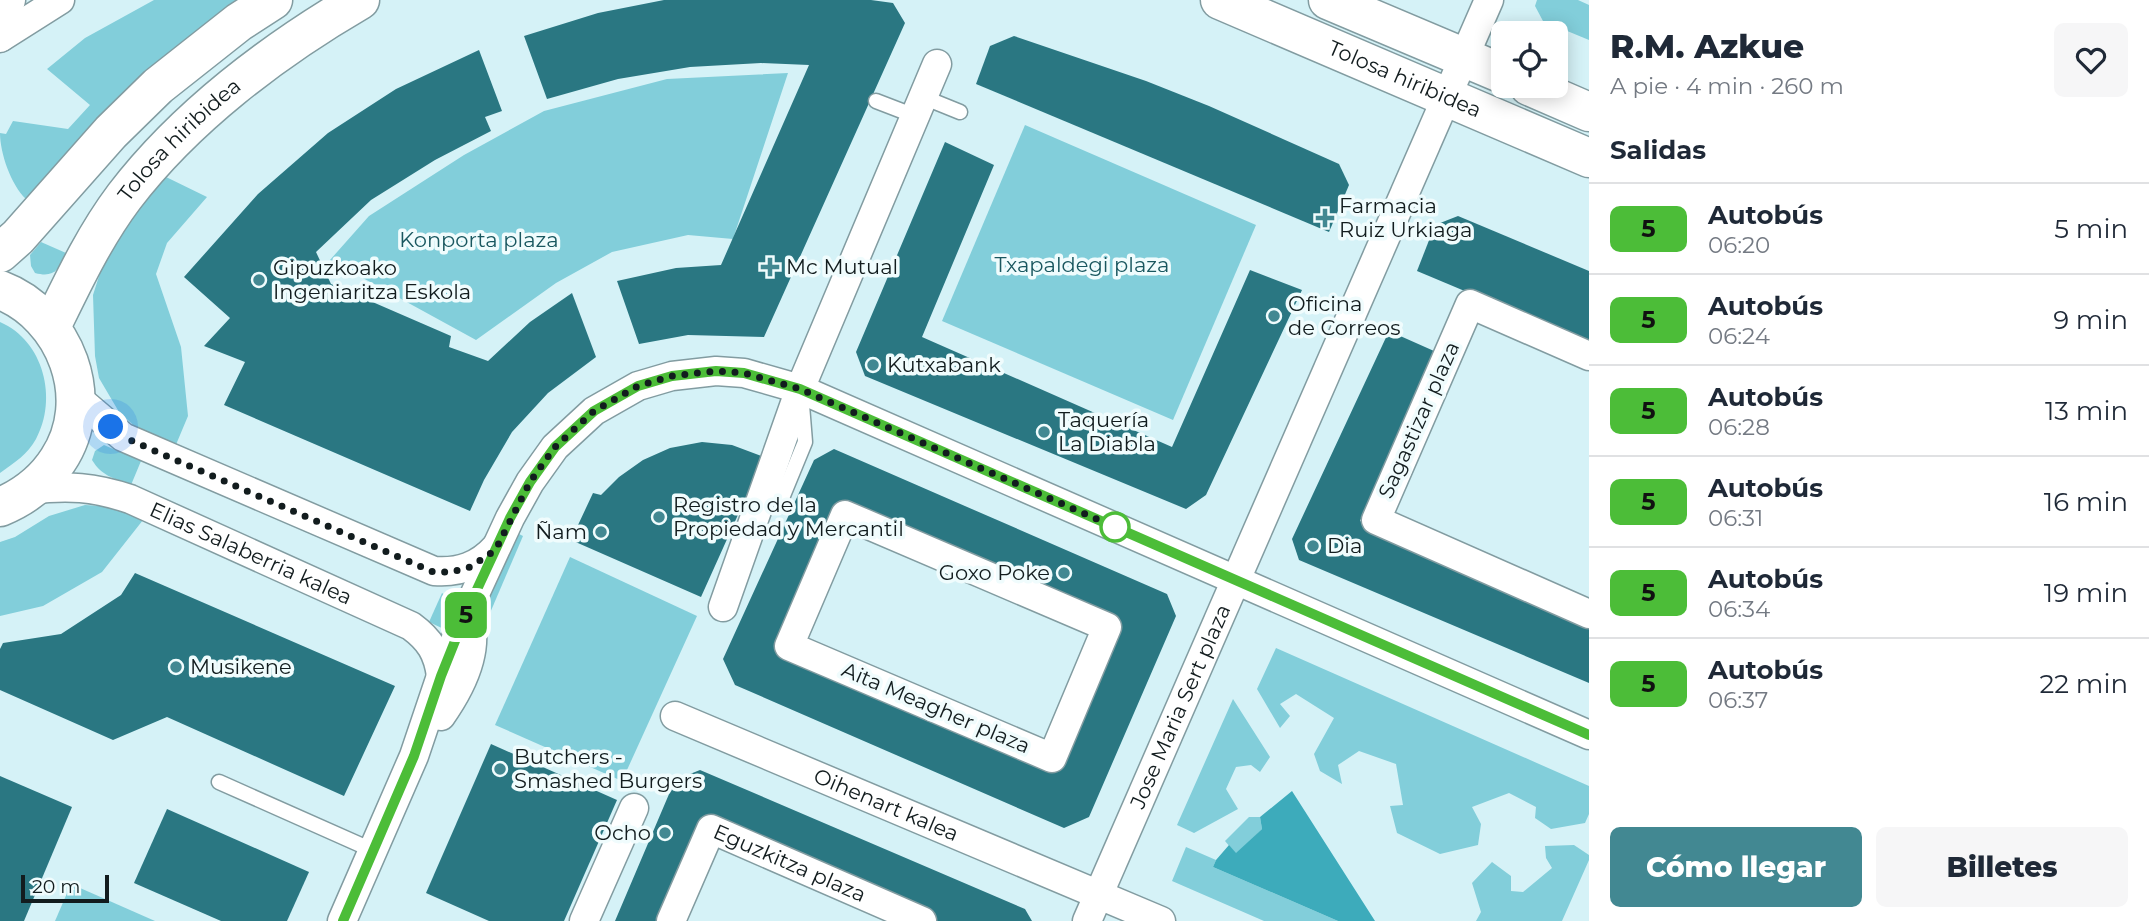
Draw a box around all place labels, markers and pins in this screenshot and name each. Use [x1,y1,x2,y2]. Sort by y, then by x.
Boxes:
place label: Farmacia Ruiz Urkiaga [1339,193,1472,242]
marker: Farmacia Ruiz Urkiaga [1317,210,1333,226]
place label: Mc Mutual [786,254,898,279]
place label: Gipuzkoako Ingeniaritza Eskola [273,255,471,304]
marker: Mc Mutual [760,257,780,277]
marker: Gipuzkoako Ingeniaritza Eskola [251,272,267,288]
place label: Oficina de Correos [1288,291,1401,340]
marker: Oficina de Correos [1266,308,1282,324]
place label: Kutxabank [887,352,1001,377]
marker: Kutxabank [865,357,881,373]
place label: Taquería La Diabla [1058,407,1156,456]
marker: Taquería La Diabla [1036,424,1052,440]
place label: Registro de la Propiedad y Mercantil [673,492,904,541]
marker: Registro de la Propiedad y Mercantil [651,509,667,525]
unlabelled marker [1100,512,1130,542]
place label: Ñam [535,519,587,544]
marker: Ñam [593,524,609,540]
place label: Dia [1327,533,1362,558]
marker: Dia [1305,538,1321,554]
place label: Goxo Poke [939,560,1050,585]
marker: Goxo Poke [1056,565,1072,581]
place label: Musikene [190,654,292,679]
marker: Musikene [168,659,184,675]
place label: Butchers - Smashed Burgers [514,744,702,793]
marker: Butchers - Smashed Burgers [492,761,508,777]
place label: Ocho [594,820,651,845]
marker: Ocho [657,825,673,841]

